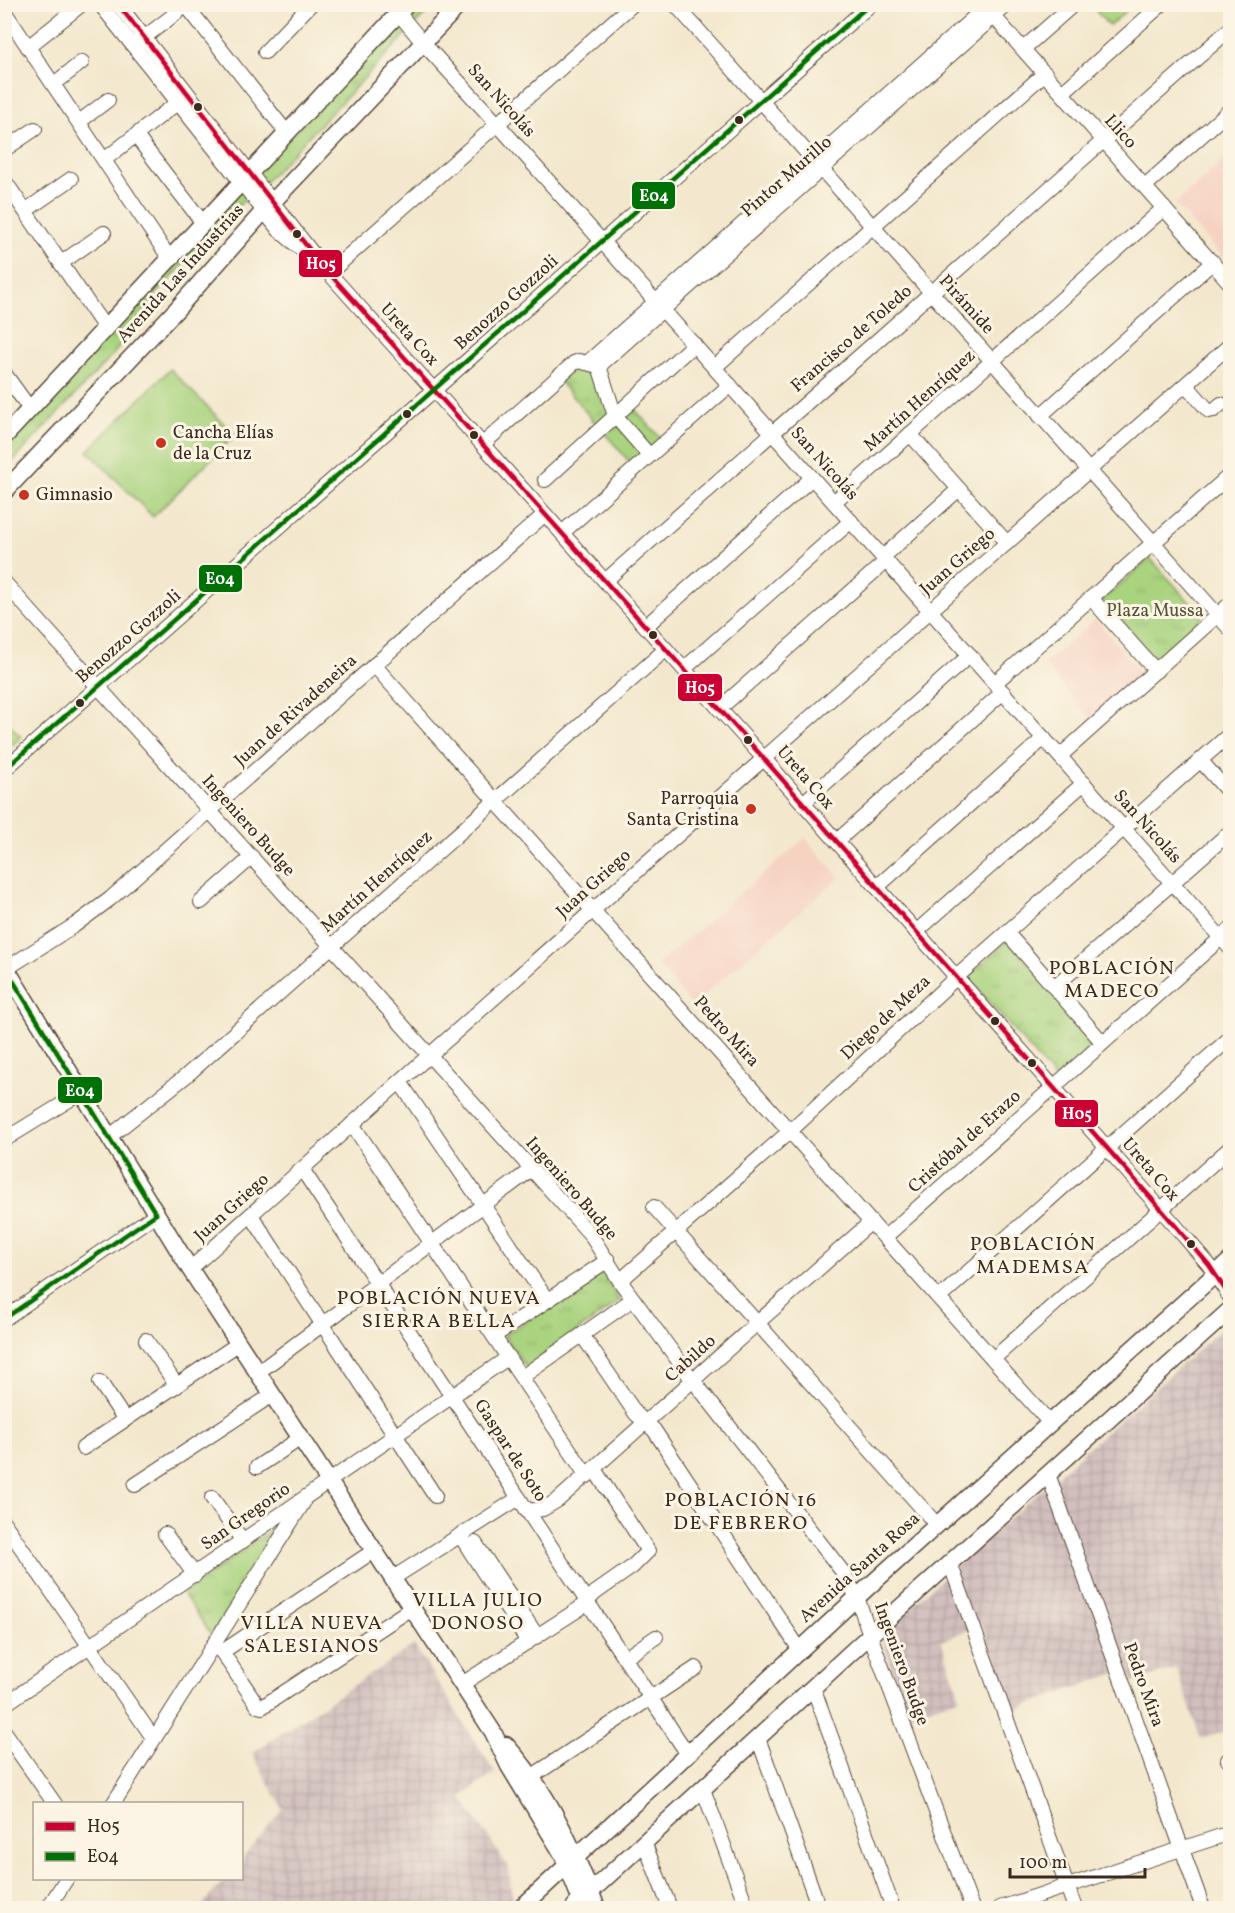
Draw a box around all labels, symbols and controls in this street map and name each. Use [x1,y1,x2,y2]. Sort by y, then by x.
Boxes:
street label: San Nicolás [461,59,541,143]
unlabelled marker [192,101,204,113]
street label: Llico [1098,109,1142,155]
unlabelled marker [733,114,745,126]
street label: Pintor Murillo [736,130,838,224]
line badge: E04 [631,181,676,210]
text: E04 [639,186,669,208]
street label: Avenida Las Industrias [112,199,250,349]
unlabelled marker [291,228,303,240]
line badge: H05 [298,249,343,278]
street label: Benozzo Gozzoli [449,249,565,357]
text: H05 [306,254,336,276]
street label: Pirámide [932,270,1000,340]
street label: Francisco de Toledo [786,279,918,399]
street label: Ureta Cox [374,298,444,372]
street label: Martín Henríquez [859,344,981,458]
unlabelled marker [401,408,413,420]
place label: Cancha Elías de la Cruz [173,421,274,467]
street label: San Nicolás [784,422,864,506]
unlabelled marker [468,429,480,441]
marker: Cancha Elías de la Cruz [154,436,168,450]
place label: Gimnasio [36,483,113,508]
marker: Gimnasio [17,488,31,502]
street label: Juan Griego [915,522,1001,602]
line badge: E04 [198,564,243,593]
text: E04 [205,569,235,591]
street label: Benozzo Gozzoli [71,584,187,690]
park label: Plaza Mussa [1106,599,1204,624]
unlabelled marker [647,629,659,641]
street label: Juan de Rivadeneira [229,649,363,773]
line badge: H05 [677,673,723,702]
text: H05 [685,678,715,700]
unlabelled marker [74,697,86,709]
unlabelled marker [742,734,754,746]
street label: Ureta Cox [770,741,840,815]
street label: Ingeniero Budge [195,770,301,882]
street label: San Nicolás [1107,785,1187,869]
place label: Parroquia Santa Cristina [627,787,739,833]
marker: Parroquia Santa Cristina [744,802,758,816]
street label: Martín Henríquez [316,825,438,939]
street label: Juan Griego [551,844,637,924]
district label: POBLACIÓN MADECO [1049,955,1175,1006]
street label: Diego de Meza [836,970,936,1066]
street label: Pedro Mira [687,991,765,1073]
unlabelled marker [989,1015,1001,1027]
unlabelled marker [1026,1057,1038,1069]
line badge: E04 [57,1076,103,1104]
text: E04 [65,1081,95,1103]
street label: Cristóbal de Erazo [903,1085,1027,1199]
line badge: H05 [1054,1099,1099,1128]
text: H05 [1062,1104,1092,1126]
street label: Ingeniero Budge [519,1132,623,1246]
street label: Ureta Cox [1115,1133,1185,1207]
street label: Juan Griego [189,1168,275,1248]
district label: POBLACIÓN MADEMSA [970,1231,1096,1282]
unlabelled marker [1185,1238,1197,1250]
district label: POBLACIÓN NUEVA SIERRA BELLA [337,1285,541,1336]
street label: Cabildo [660,1329,722,1389]
street label: Gaspar de Soto [467,1395,553,1507]
street label: San Gregorio [196,1477,296,1557]
district label: POBLACIÓN 16 DE FEBRERO [664,1487,818,1538]
street label: Avenida Santa Rosa [794,1507,926,1629]
district label: VILLA JULIO DONOSO [413,1587,543,1638]
street label: Ingeniero Budge [867,1599,935,1729]
district label: VILLA NUEVA SALESIANOS [241,1610,383,1661]
street label: Pedro Mira [1116,1639,1170,1731]
legend [33,1802,243,1880]
text: H05 [87,1815,120,1840]
scale bar [1010,1841,1145,1879]
text: E04 [87,1845,119,1870]
text: 100 m [1019,1851,1068,1876]

